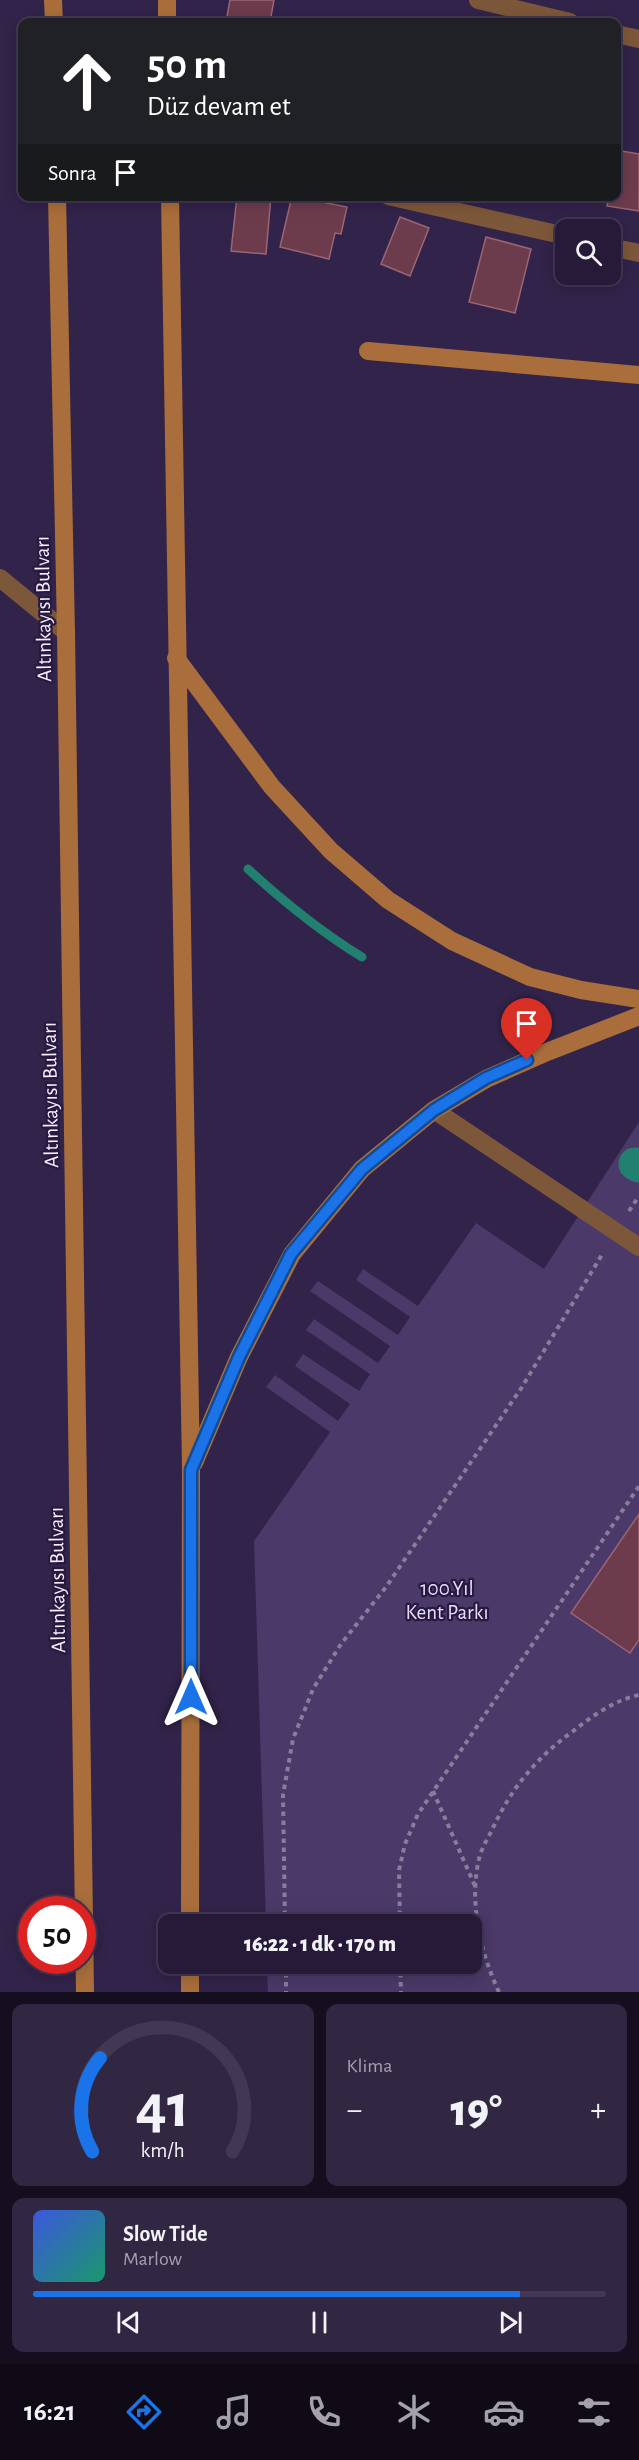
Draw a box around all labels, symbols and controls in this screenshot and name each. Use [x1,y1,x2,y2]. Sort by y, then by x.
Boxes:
icon: ahead [48,42,126,120]
text: 50 m [147,44,227,86]
text: Düz devam et [147,93,291,120]
icon: arrive [109,156,142,189]
text: Sonra [48,162,97,184]
map controls [555,219,621,285]
button: search [555,219,621,285]
street label: Altınkayısı Bulvarı [32,536,55,682]
pin [501,998,552,1060]
icon: arrive [510,1007,543,1040]
street label: Altınkayısı Bulvarı [39,1022,62,1168]
street label: Altınkayısı Bulvarı [46,1507,69,1653]
park label: 100.Yıl Kent Parkı [405,1578,489,1623]
position arrow [159,1665,223,1729]
speed limit sign: 50 [18,1896,96,1974]
text: 16:22 · 1 dk · 170 m [244,1933,396,1955]
text: Klima [347,2056,392,2076]
text: 41 [136,2076,190,2138]
text: 19° [450,2089,502,2134]
text: − [347,2094,362,2127]
text: + [590,2094,606,2127]
text: km/h [141,2140,185,2161]
text: Slow Tide [123,2223,208,2245]
text: Marlow [123,2249,182,2269]
icon: previous [112,2306,145,2339]
icon: pause [303,2306,336,2339]
icon: next [494,2306,527,2339]
icon: directions [123,2391,165,2433]
icon: music [213,2391,255,2433]
icon: phone [303,2391,345,2433]
icon: climate [393,2391,435,2433]
icon: car [483,2391,525,2433]
icon: filters [573,2391,615,2433]
text: 16:21 [24,2398,75,2425]

